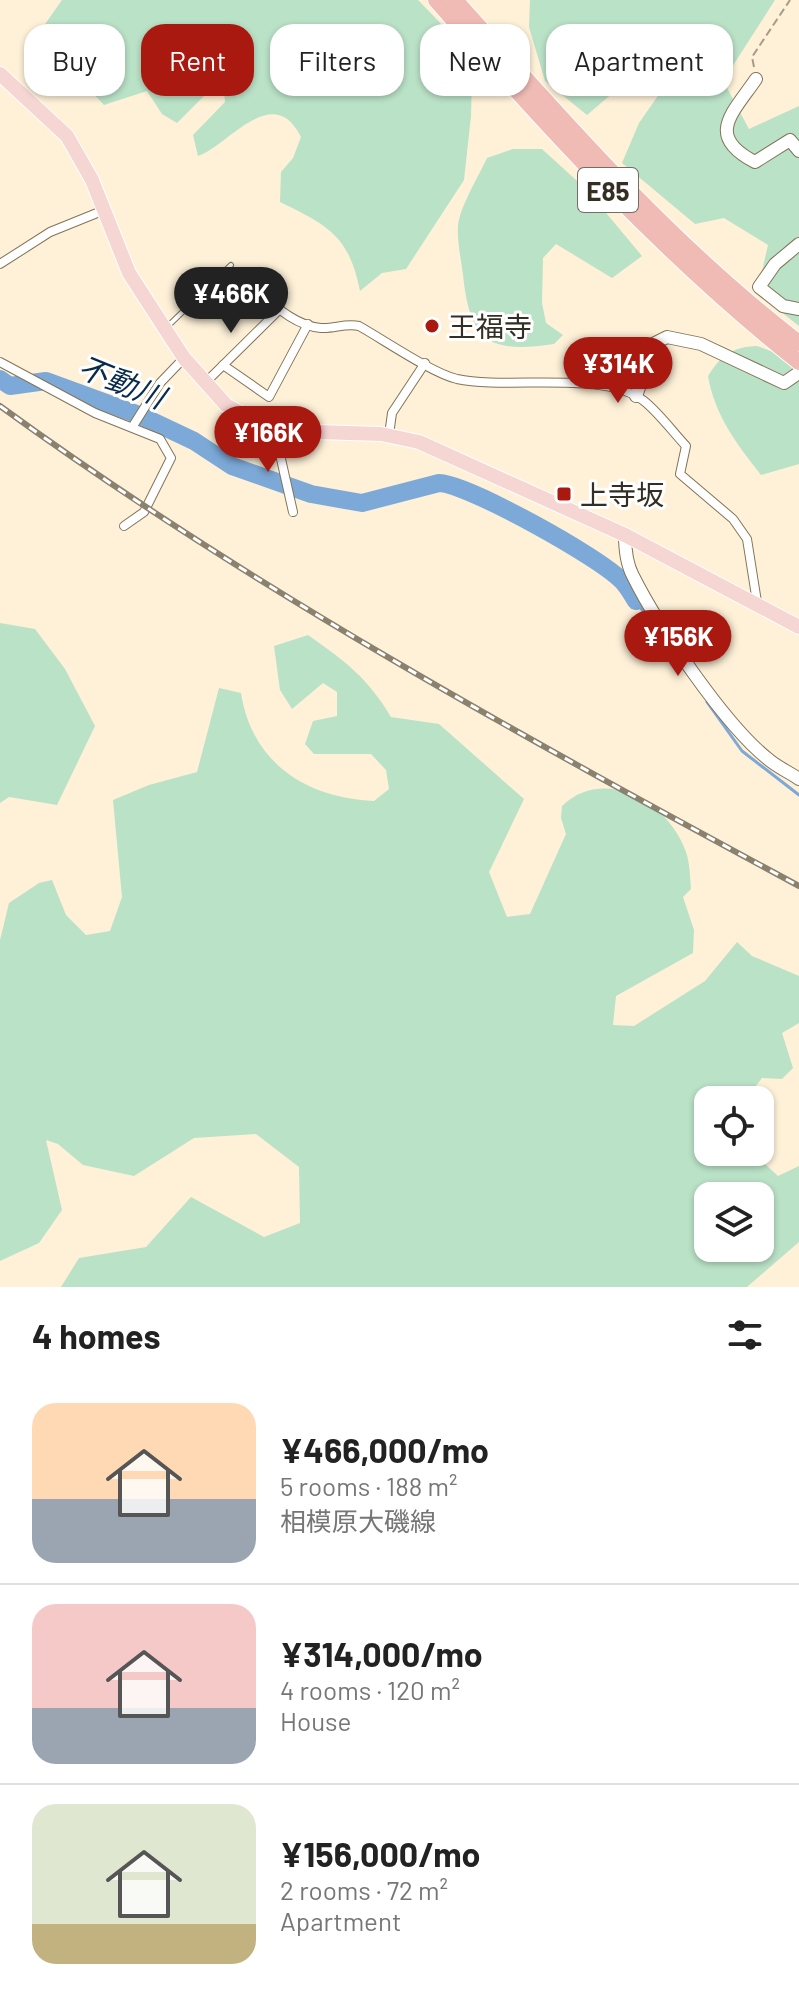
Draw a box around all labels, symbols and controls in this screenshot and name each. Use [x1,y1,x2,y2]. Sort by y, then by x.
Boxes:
chip: Buy [24,24,125,96]
chip: Rent [141,24,254,96]
chip: Filters [270,24,404,96]
chip: New [420,24,530,96]
chip: Apartment [546,24,733,96]
road number: E85 [578,168,638,212]
pin: ¥466K [175,267,287,335]
text: ¥466K [192,277,270,308]
place label: 王福寺 [448,309,532,343]
marker: 王福寺 [423,317,441,335]
pin: ¥314K [562,337,674,405]
water label: 不動川 [74,347,173,416]
text: ¥314K [581,347,655,378]
pin: ¥166K [212,406,324,474]
text: ¥166K [232,416,304,447]
place label: 上寺坂 [580,477,664,511]
marker: 上寺坂 [555,485,573,503]
pin: ¥156K [622,610,734,678]
text: ¥156K [642,620,714,651]
map controls [694,1086,774,1262]
button: locate [694,1086,774,1166]
button: layers [694,1182,774,1262]
icon: filters [723,1313,767,1357]
text: 4 homes [32,1315,161,1356]
text: ¥466,000/mo [280,1429,489,1470]
icon: home [96,1435,192,1531]
text: 5 rooms · 188 m² [280,1470,457,1501]
text: 相模原大磯線 [280,1505,436,1536]
text: ¥314,000/mo [280,1633,483,1674]
icon: home [96,1636,192,1732]
text: 4 rooms · 120 m² [280,1674,460,1705]
text: House [280,1705,351,1736]
text: ¥156,000/mo [280,1833,481,1874]
icon: home [96,1836,192,1932]
text: 2 rooms · 72 m² [280,1874,448,1905]
text: Apartment [280,1905,401,1936]

